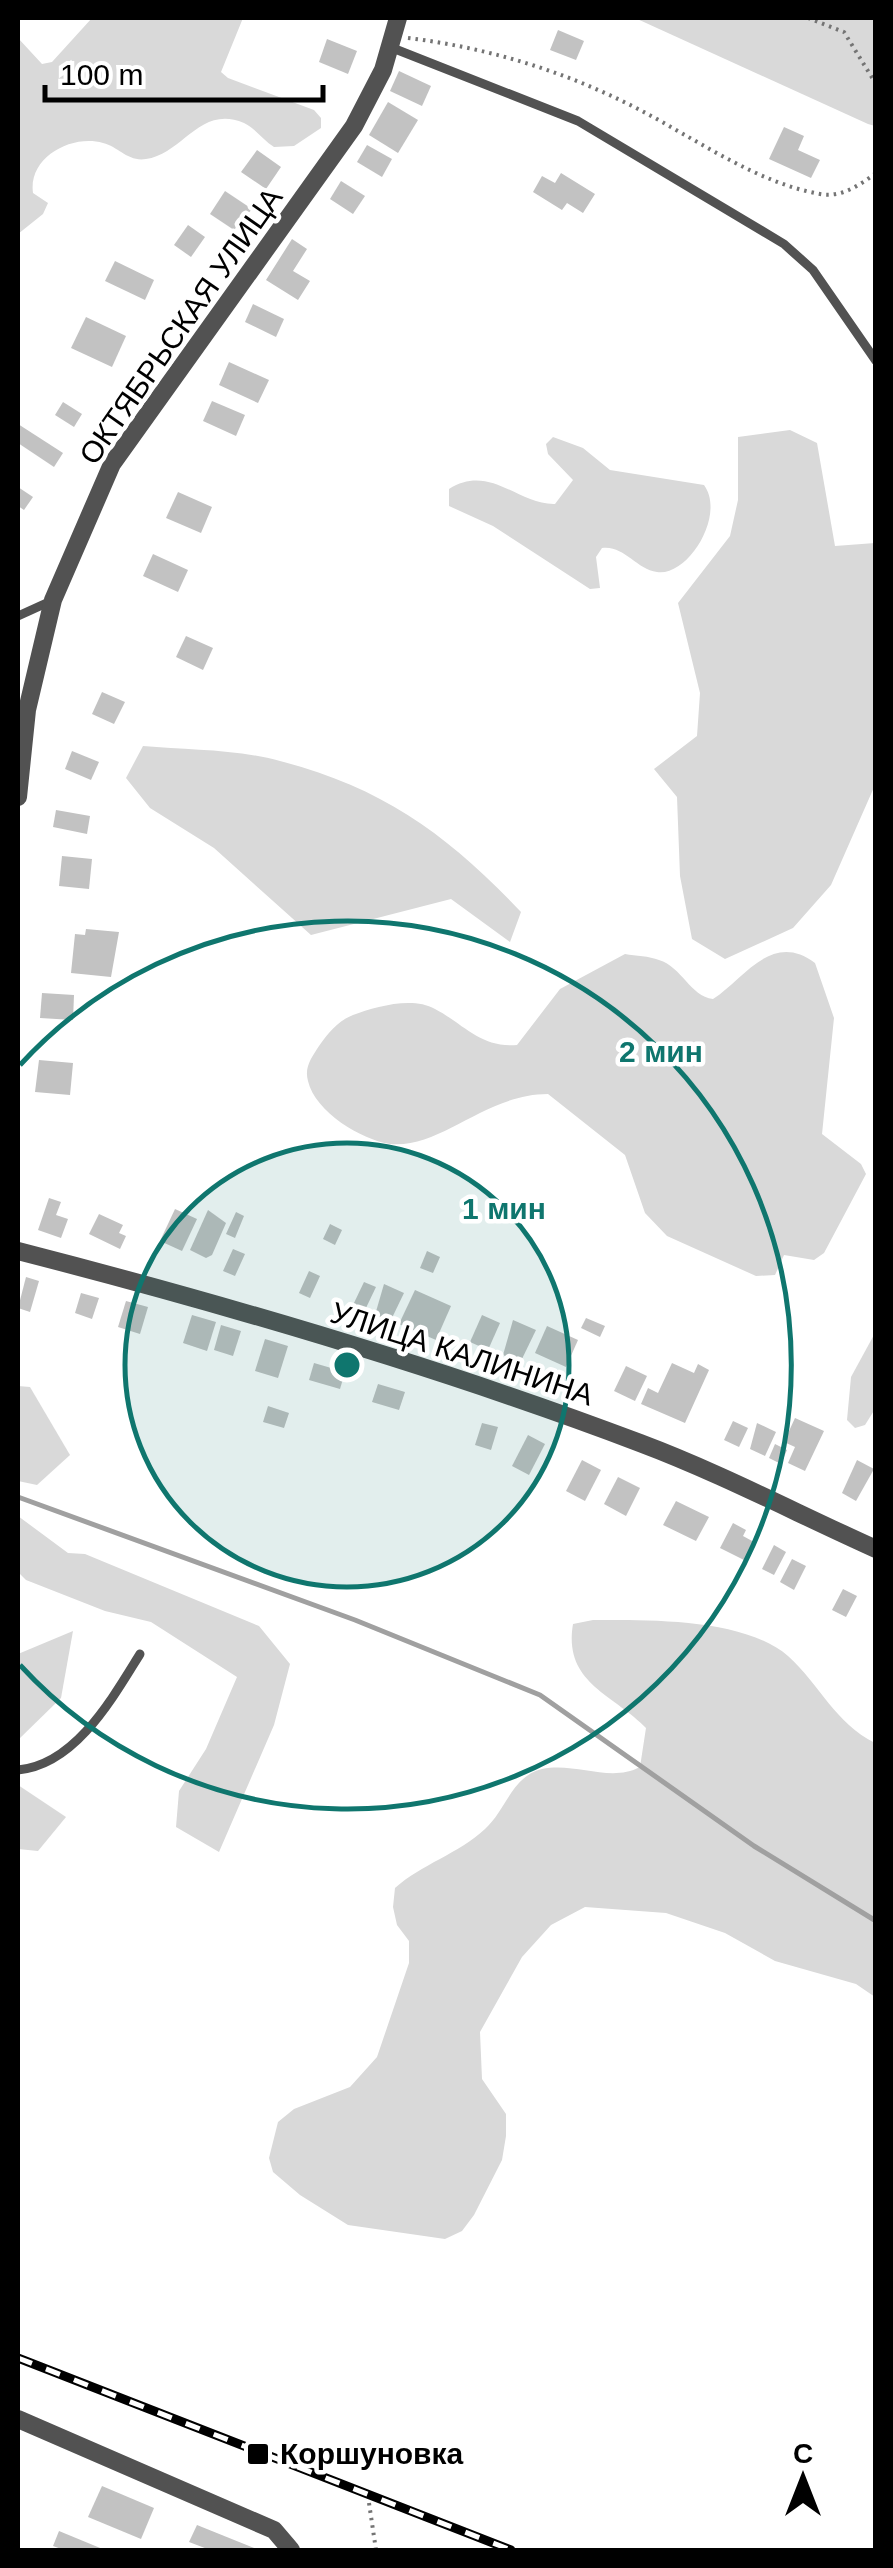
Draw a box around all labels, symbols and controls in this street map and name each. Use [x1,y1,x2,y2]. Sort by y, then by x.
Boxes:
scale bar [45,40,322,102]
text: 100 m [60,58,143,91]
street label: ОКТЯБРЬСКАЯ УЛИЦА [73,181,289,470]
text: 2 мин [619,1035,703,1068]
text: 1 мин [462,1192,546,1225]
street label: УЛИЦА КАЛИНИНА [327,1295,598,1412]
centre of rings [329,1347,365,1383]
north arrow [753,2428,853,2528]
place label: Коршуновка [280,2437,464,2470]
text: С [793,2438,813,2469]
marker: Коршуновка [245,2441,271,2467]

